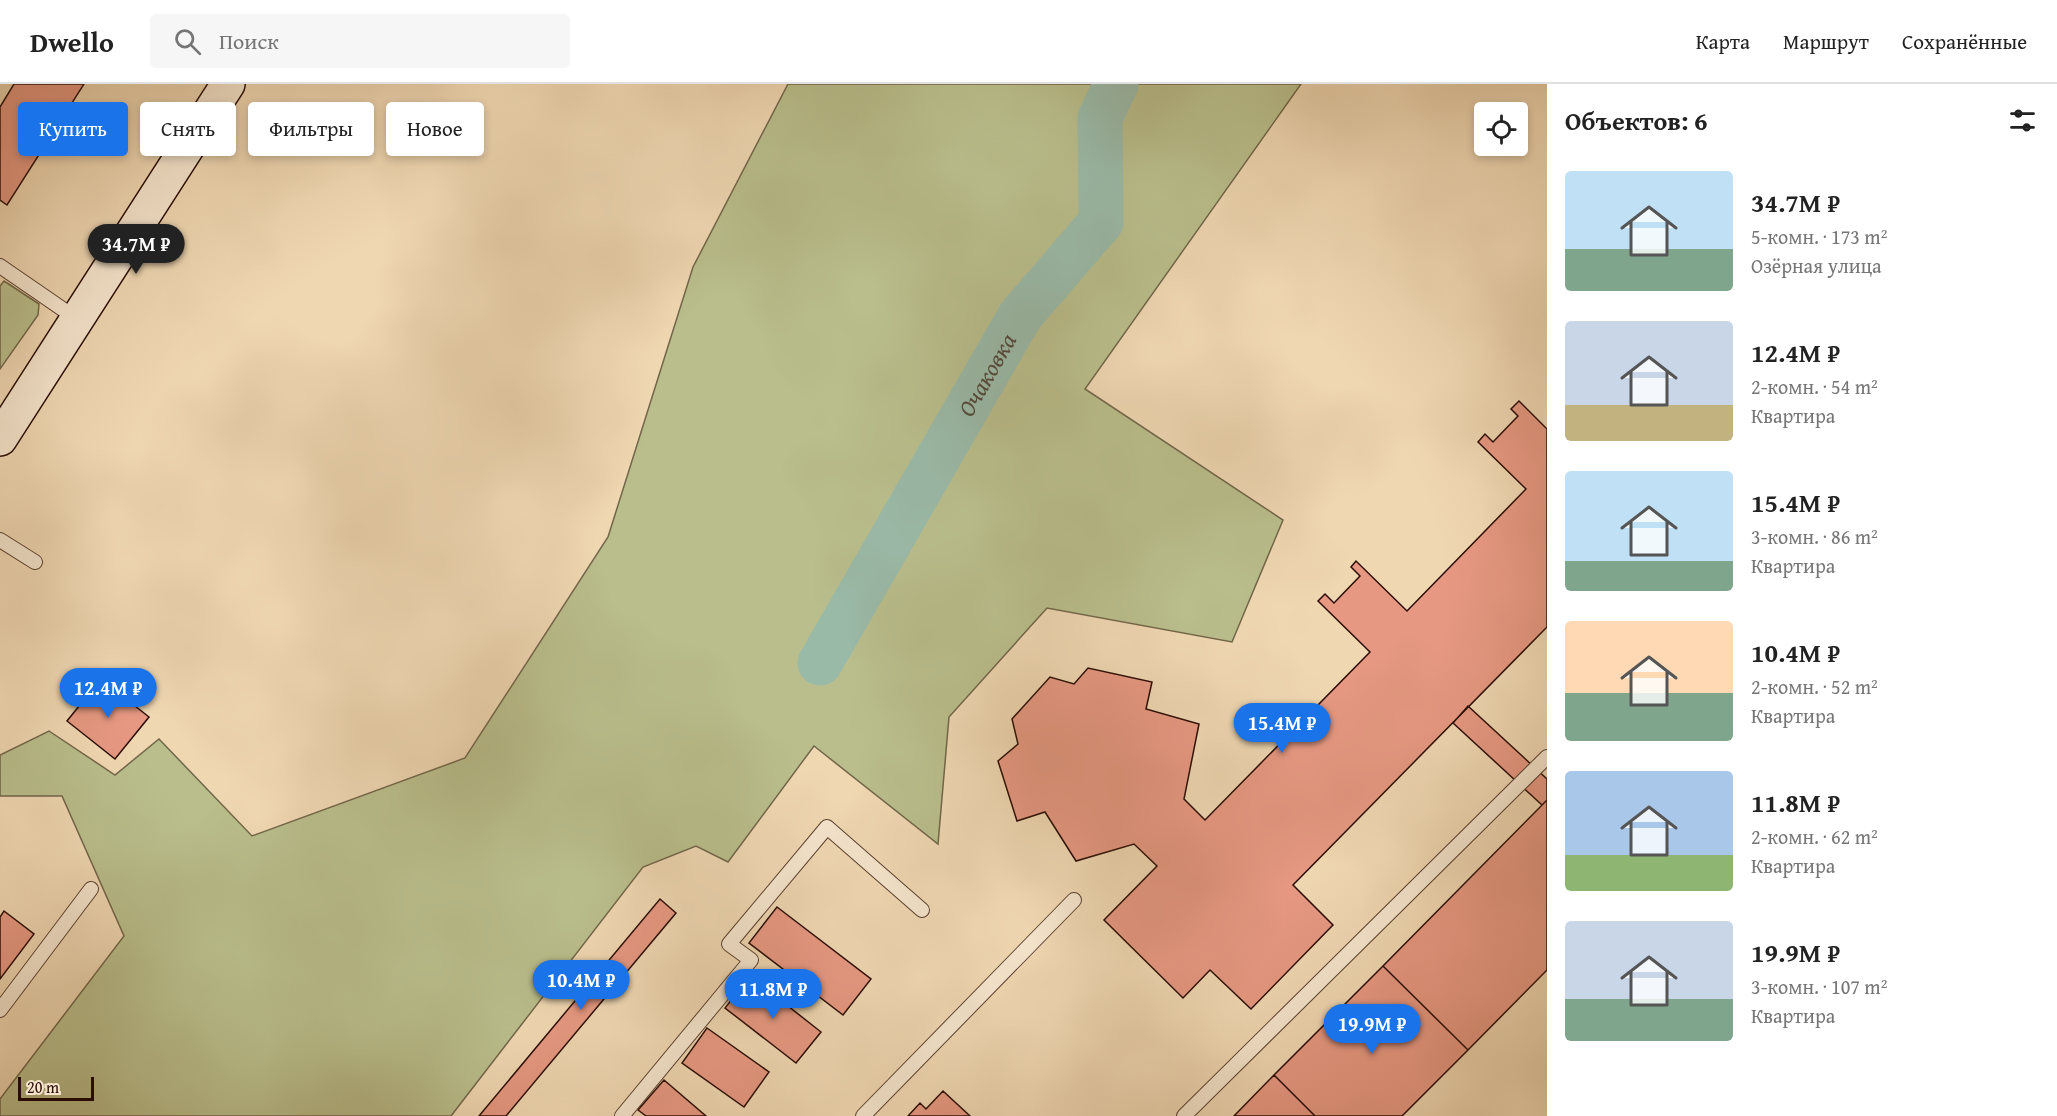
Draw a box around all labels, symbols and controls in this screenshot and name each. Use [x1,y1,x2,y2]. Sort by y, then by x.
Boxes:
search box [150,14,570,68]
text: Dwello [30,21,114,62]
icon: search [171,25,204,58]
text: Поиск [219,25,279,57]
text: Карта [1696,26,1750,57]
text: Маршрут [1783,26,1869,57]
text: Сохранённые [1902,26,2027,57]
text: Объектов: 6 [1565,101,1708,140]
chip: Купить [18,102,128,156]
chip: Снять [140,102,236,156]
chip: Фильтры [248,102,374,156]
chip: Новое [386,102,484,156]
map controls [1474,102,1528,156]
button: locate [1474,102,1528,156]
icon: filters [2006,104,2039,137]
text: 34.7M ₽ [1751,183,1840,222]
icon: home [1613,195,1685,267]
text: 5-комн. · 173 m² [1751,222,1887,251]
pin: 34.7M ₽ [81,224,191,275]
text: 34.7M ₽ [102,229,170,258]
text: Озёрная улица [1751,251,1882,280]
water label: Очаковка [948,326,1024,423]
text: 12.4M ₽ [1751,333,1840,372]
icon: home [1613,345,1685,417]
text: 2-комн. · 54 m² [1751,372,1878,401]
text: Квартира [1751,401,1835,430]
text: 15.4M ₽ [1751,483,1840,522]
icon: home [1613,495,1685,567]
text: 3-комн. · 86 m² [1751,522,1878,551]
text: Квартира [1751,551,1835,580]
text: 10.4M ₽ [1751,633,1840,672]
icon: home [1613,645,1685,717]
pin: 12.4M ₽ [53,668,163,719]
text: 2-комн. · 52 m² [1751,672,1878,701]
text: 12.4M ₽ [74,673,142,702]
text: Квартира [1751,701,1835,730]
pin: 15.4M ₽ [1227,703,1337,754]
text: 15.4M ₽ [1248,708,1316,737]
text: 11.8M ₽ [1751,783,1840,822]
icon: home [1613,795,1685,867]
text: 2-комн. · 62 m² [1751,822,1878,851]
text: Квартира [1751,851,1835,880]
text: 19.9M ₽ [1751,933,1840,972]
icon: home [1613,945,1685,1017]
pin: 10.4M ₽ [526,960,636,1011]
text: 10.4M ₽ [547,965,615,994]
pin: 11.8M ₽ [718,969,828,1020]
text: 3-комн. · 107 m² [1751,972,1887,1001]
text: 11.8M ₽ [739,974,807,1003]
text: Квартира [1751,1001,1835,1030]
pin: 19.9M ₽ [1317,1004,1427,1055]
text: 19.9M ₽ [1338,1009,1406,1038]
scale bar [18,1074,94,1102]
text: 20 m [27,1075,59,1099]

